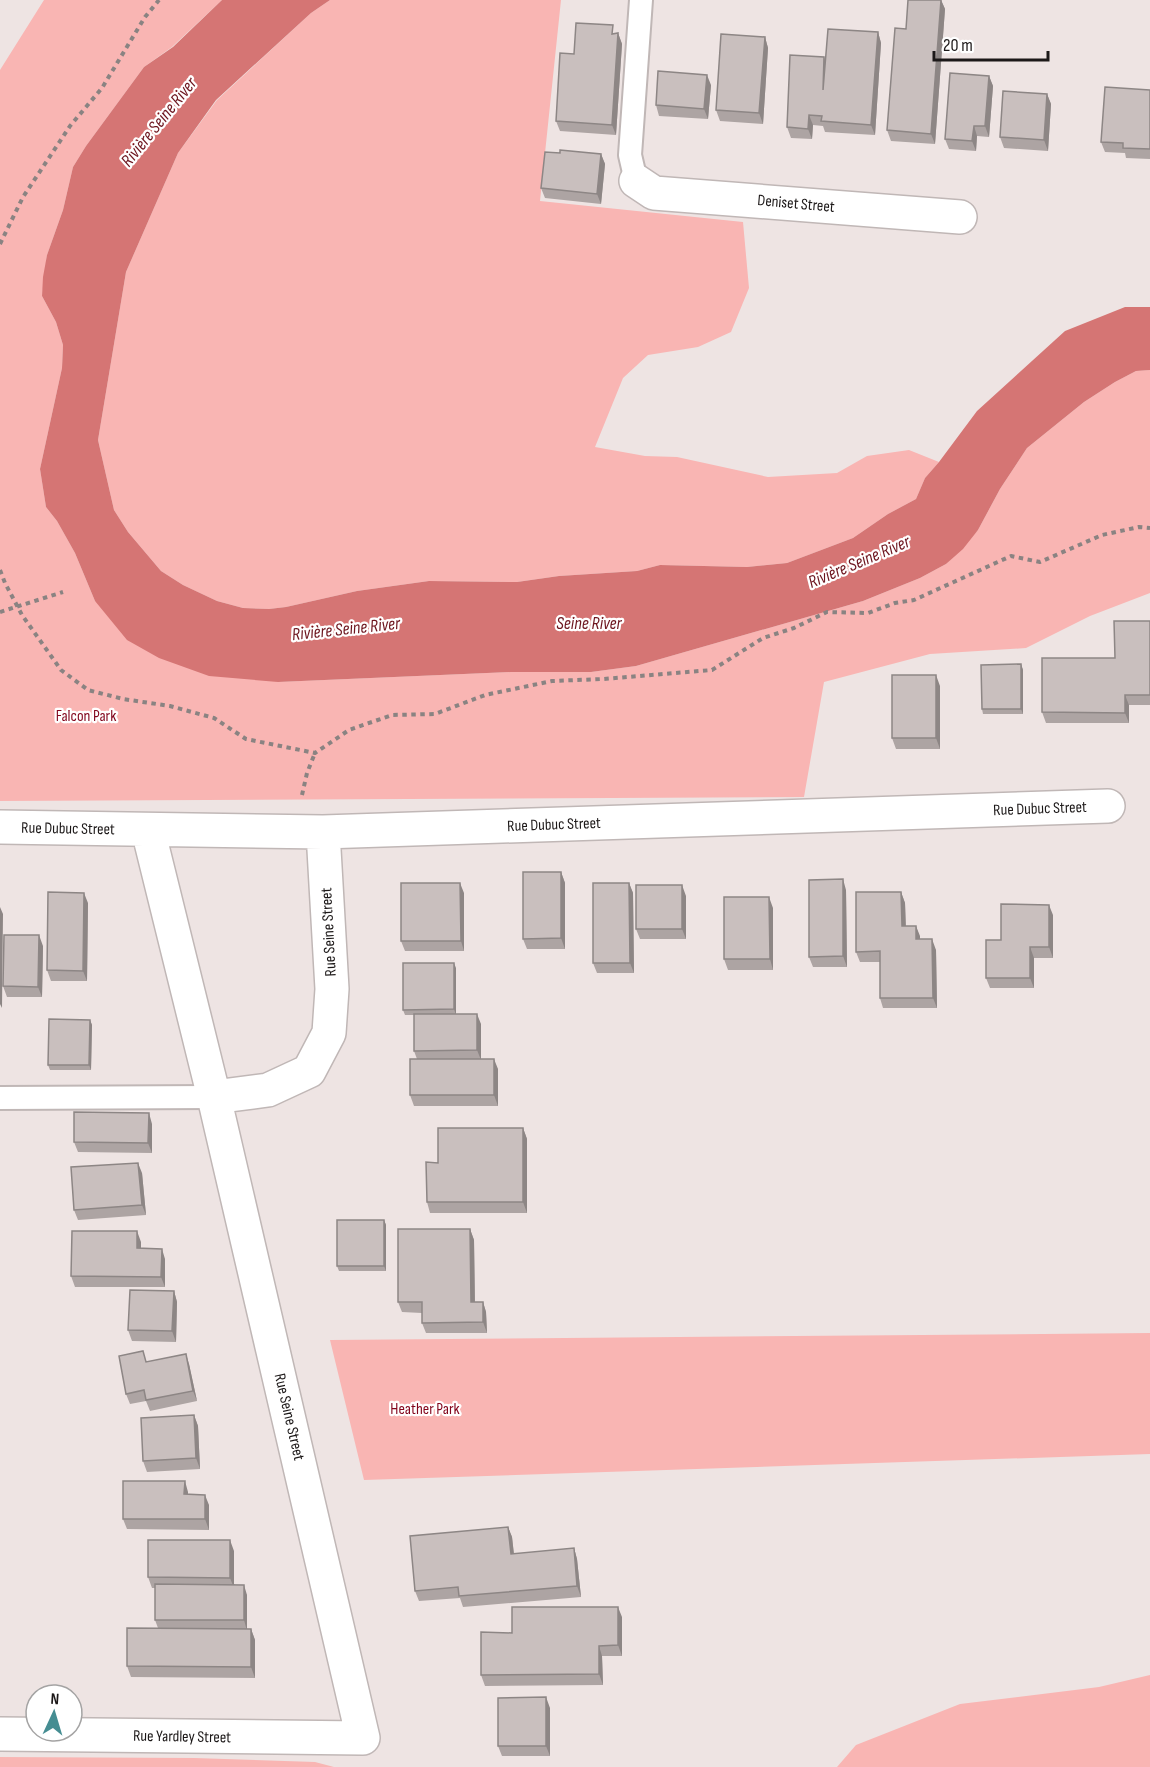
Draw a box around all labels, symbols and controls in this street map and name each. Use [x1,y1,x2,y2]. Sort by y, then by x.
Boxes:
scale bar [934,24,1048,62]
text: 20 m [943,35,973,56]
water label: Rivière Seine River [117,72,202,171]
street label: Deniset Street [757,191,836,217]
water label: Rivière Seine River [805,531,914,593]
water label: Rivière Seine River [291,613,402,645]
water label: Seine River [556,613,623,634]
park label: Falcon Park [56,707,116,726]
street label: Rue Dubuc Street [993,798,1087,820]
street label: Rue Dubuc Street [507,814,601,836]
street label: Rue Dubuc Street [21,819,115,839]
street label: Rue Seine Street [317,887,341,977]
street label: Rue Seine Street [270,1372,308,1463]
park label: Heather Park [390,1400,460,1419]
north arrow [24,1683,84,1743]
text: N [50,1690,60,1709]
street label: Rue Yardley Street [133,1727,231,1747]

